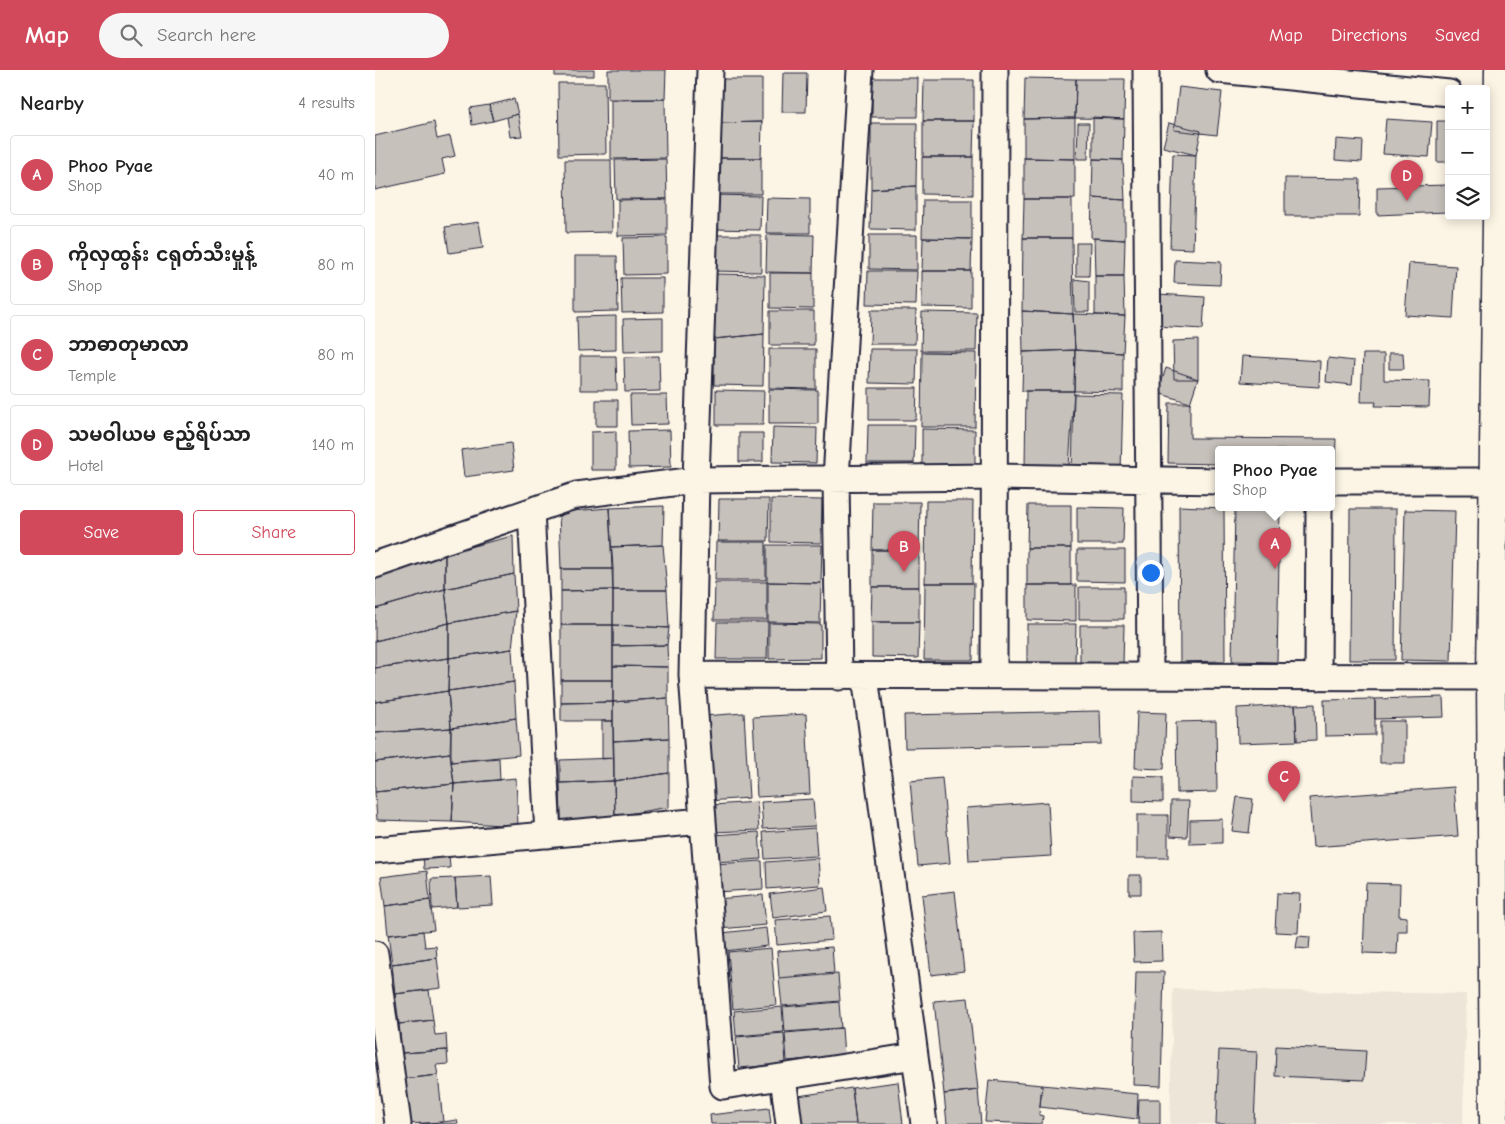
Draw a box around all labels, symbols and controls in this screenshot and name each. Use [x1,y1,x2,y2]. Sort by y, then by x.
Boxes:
search box [99,13,449,58]
text: Map [25,21,69,49]
icon: search [117,21,145,49]
text: Search here [157,24,256,46]
text: Map [1269,25,1303,46]
text: Directions [1331,25,1407,46]
text: Saved [1435,25,1480,46]
map controls [1445,85,1490,220]
button: + [1445,85,1490,130]
text: Nearby [20,91,84,115]
text: 4 results [298,94,355,112]
button: − [1445,130,1490,175]
text: Phoo Pyae [68,155,153,177]
pin: D [1391,160,1423,201]
text: A [33,166,41,184]
text: 40 m [318,166,354,184]
button: layers [1445,175,1490,220]
text: Shop [68,177,102,195]
text: ကိုလှထွန်း ငရုတ်သီးမှုန့် [68,244,255,266]
text: B [32,256,42,274]
text: 80 m [317,256,354,274]
text: Shop [68,277,102,295]
text: ဘာဓာတုမာလာ [68,334,189,356]
text: C [32,346,42,364]
text: 80 m [317,346,354,364]
text: Temple [68,367,116,385]
text: သမဝါယမ ဧည့်ရိပ်သာ [68,424,251,446]
text: D [32,436,42,454]
text: 140 m [312,436,354,454]
popup [1215,446,1335,511]
text: Hotel [68,457,104,475]
text: Phoo Pyae [1233,459,1317,481]
text: Shop [1233,481,1267,499]
button: Save [20,510,183,555]
button: Share [193,510,355,555]
pin: A [1259,528,1291,569]
pin: B [888,531,920,572]
your location [1138,560,1164,586]
pin: C [1268,761,1300,802]

